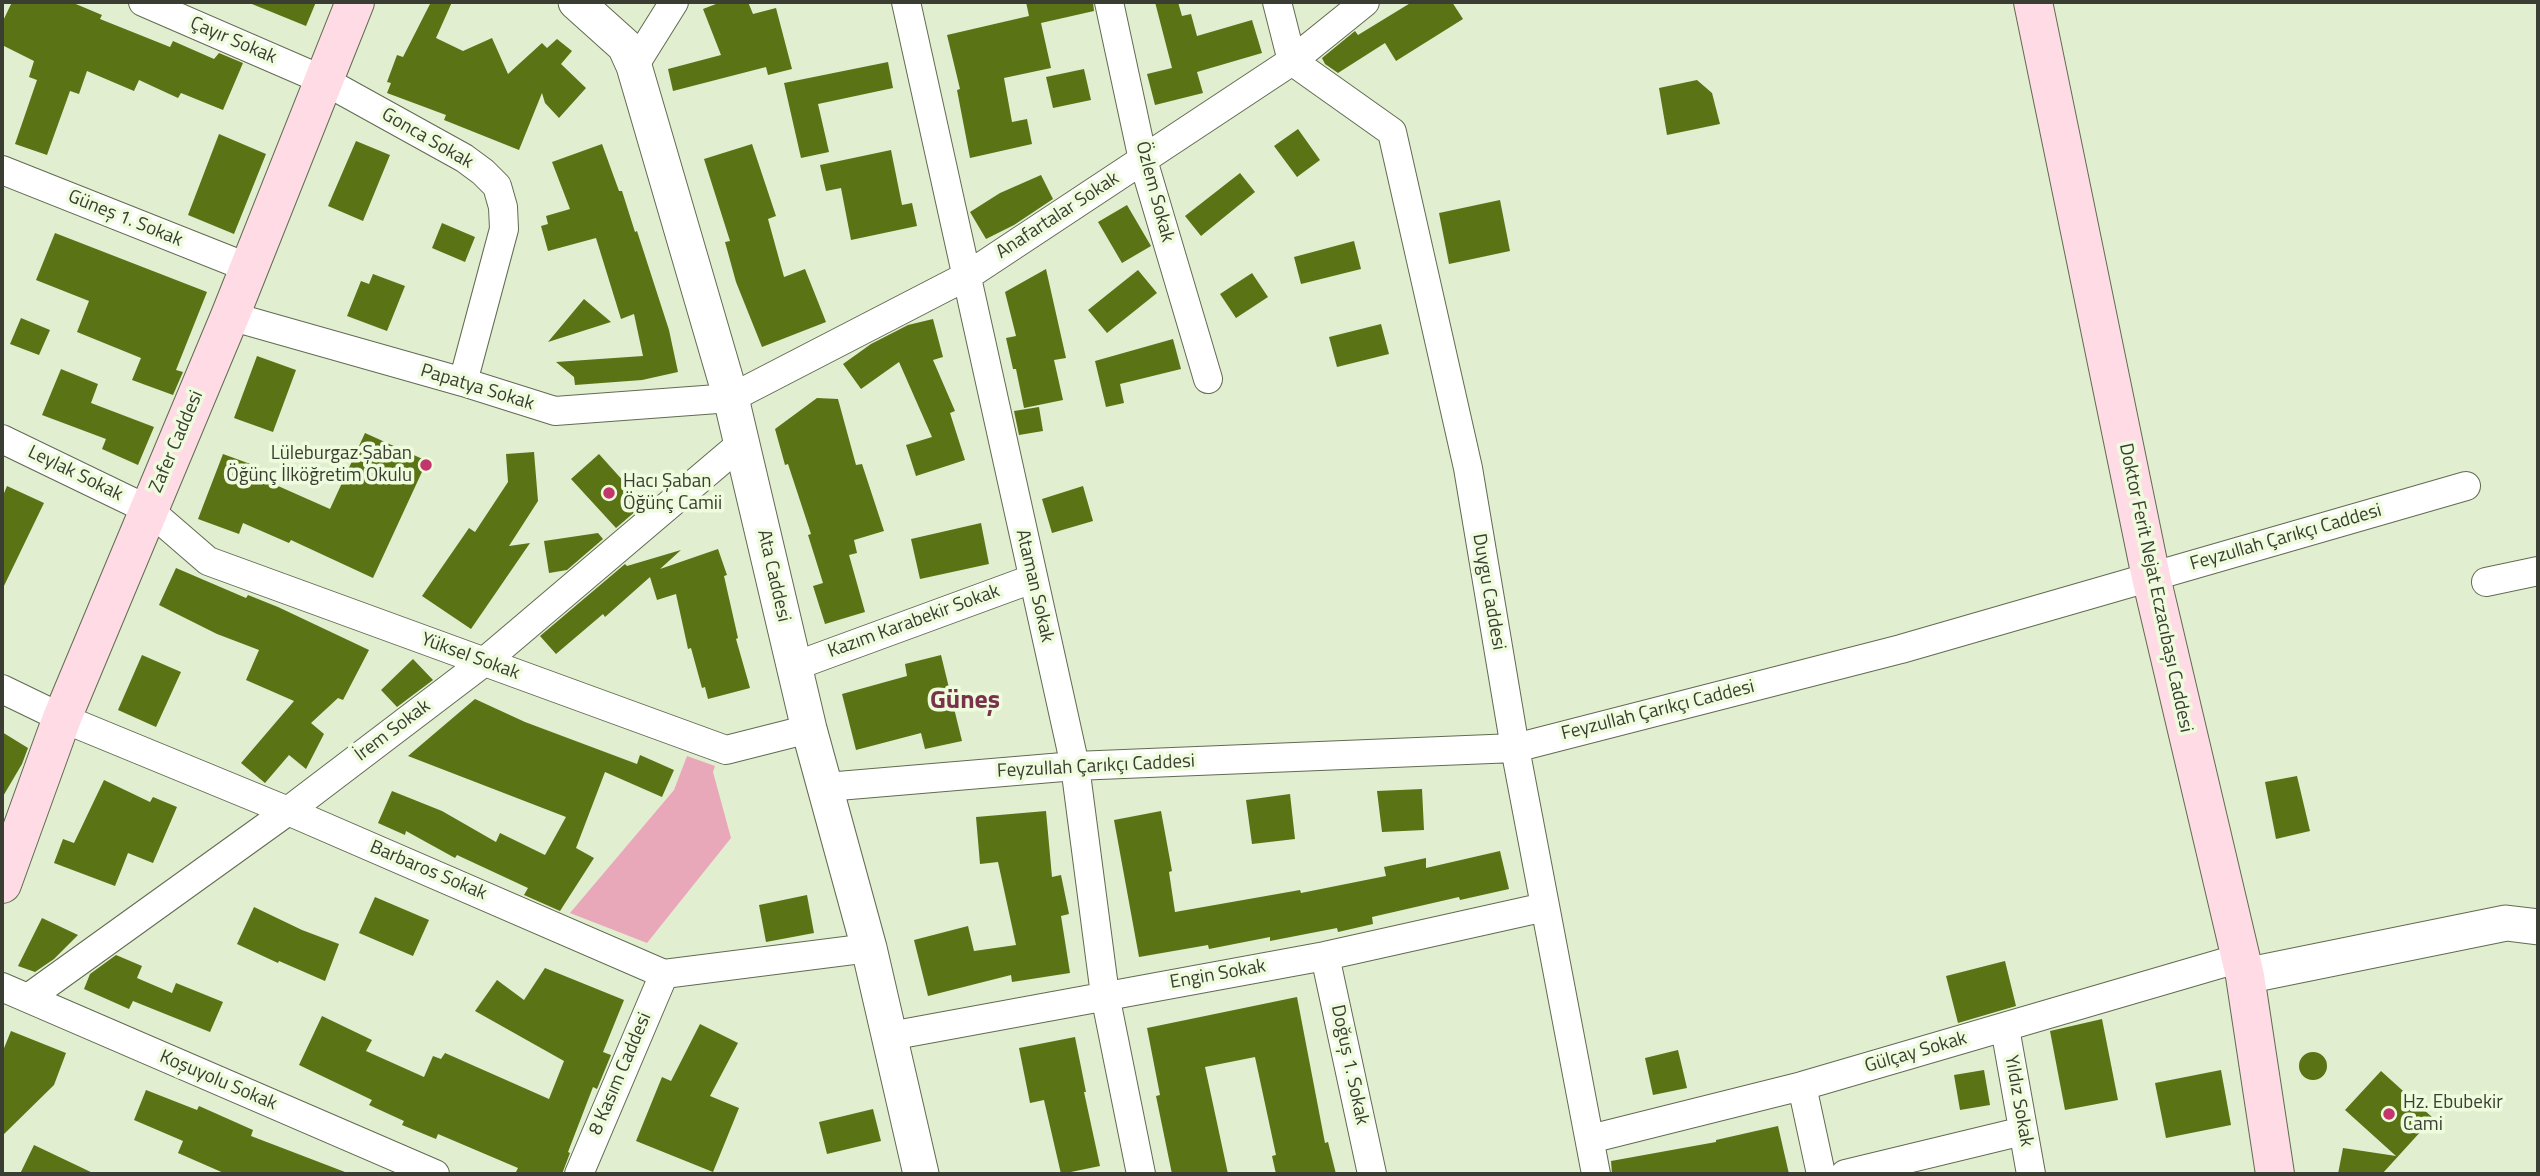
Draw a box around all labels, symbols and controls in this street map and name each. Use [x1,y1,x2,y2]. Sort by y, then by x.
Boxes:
street label: Çayır Sokak [186,13,280,69]
street label: Gonca Sokak [377,104,477,174]
street label: Özlem Sokak [1130,139,1178,245]
street label: Anafartalar Sokak [992,168,1124,264]
street label: Güneş 1. Sokak [64,186,186,252]
street label: Papatya Sokak [417,360,537,416]
street label: Zafer Caddesi [145,388,209,496]
street label: Leylak Sokak [24,441,126,507]
street label: Doktor Ferit Nejat Eczacıbaşı Caddesi [2113,441,2197,735]
place label: Lüleburgaz Şaban Öğünç İlköğretim Okulu [226,443,412,487]
marker: Lüleburgaz Şaban Öğünç İlköğretim Okulu [418,457,434,473]
place label: Hacı Şaban Öğünç Camii [623,471,722,515]
marker: Hacı Şaban Öğünç Camii [601,485,617,501]
street label: Feyzullah Çarıkçı Caddesi [2188,500,2384,576]
street label: Ataman Sokak [1010,527,1058,645]
street label: Ata Caddesi [751,528,795,624]
street label: Duygu Caddesi [1467,532,1509,652]
street label: Kazım Karabekir Sokak [825,580,1003,664]
street label: Yüksel Sokak [418,629,522,685]
street label: Feyzullah Çarıkçı Caddesi [1559,676,1757,746]
district label: Güneş [930,686,1000,718]
street label: İrem Sokak [351,695,435,767]
street label: Feyzullah Çarıkçı Caddesi [996,750,1196,784]
street label: Barbaros Sokak [366,836,490,906]
street label: Engin Sokak [1168,955,1268,995]
street label: Doğuş 1. Sokak [1325,1003,1373,1127]
street label: 8 Kasım Caddesi [585,1009,657,1139]
street label: Gülçay Sokak [1862,1028,1970,1078]
street label: Koşuyolu Sokak [156,1046,280,1116]
street label: Yıldız Sokak [1999,1053,2037,1149]
place label: Hz. Ebubekir Cami [2403,1092,2503,1136]
marker: Hz. Ebubekir Cami [2381,1106,2397,1122]

